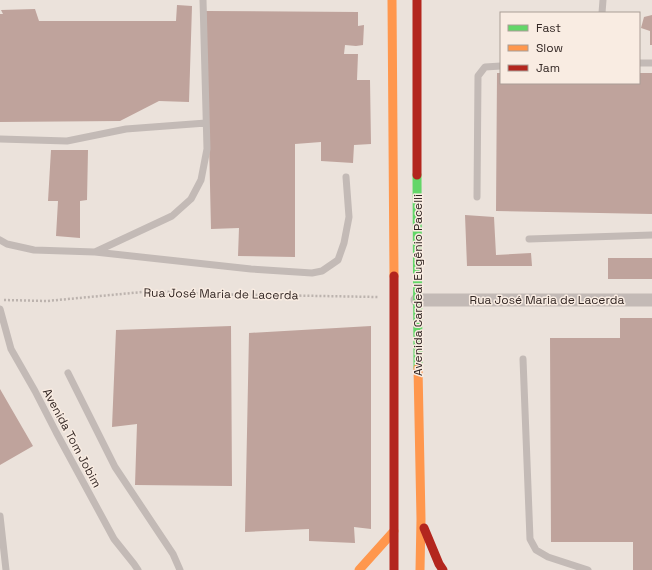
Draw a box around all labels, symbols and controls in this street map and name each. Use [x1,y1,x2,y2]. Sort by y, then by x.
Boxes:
legend [500,12,640,84]
text: Fast [536,20,561,36]
text: Slow [536,40,563,56]
text: Jam [536,60,560,76]
street label: Avenida Cardeal Eugênio Pacelli [410,194,426,376]
street label: Rua José Maria de Lacerda [143,285,299,303]
street label: Rua José Maria de Lacerda [470,292,624,308]
street label: Avenida Tom Jobim [39,386,105,490]

